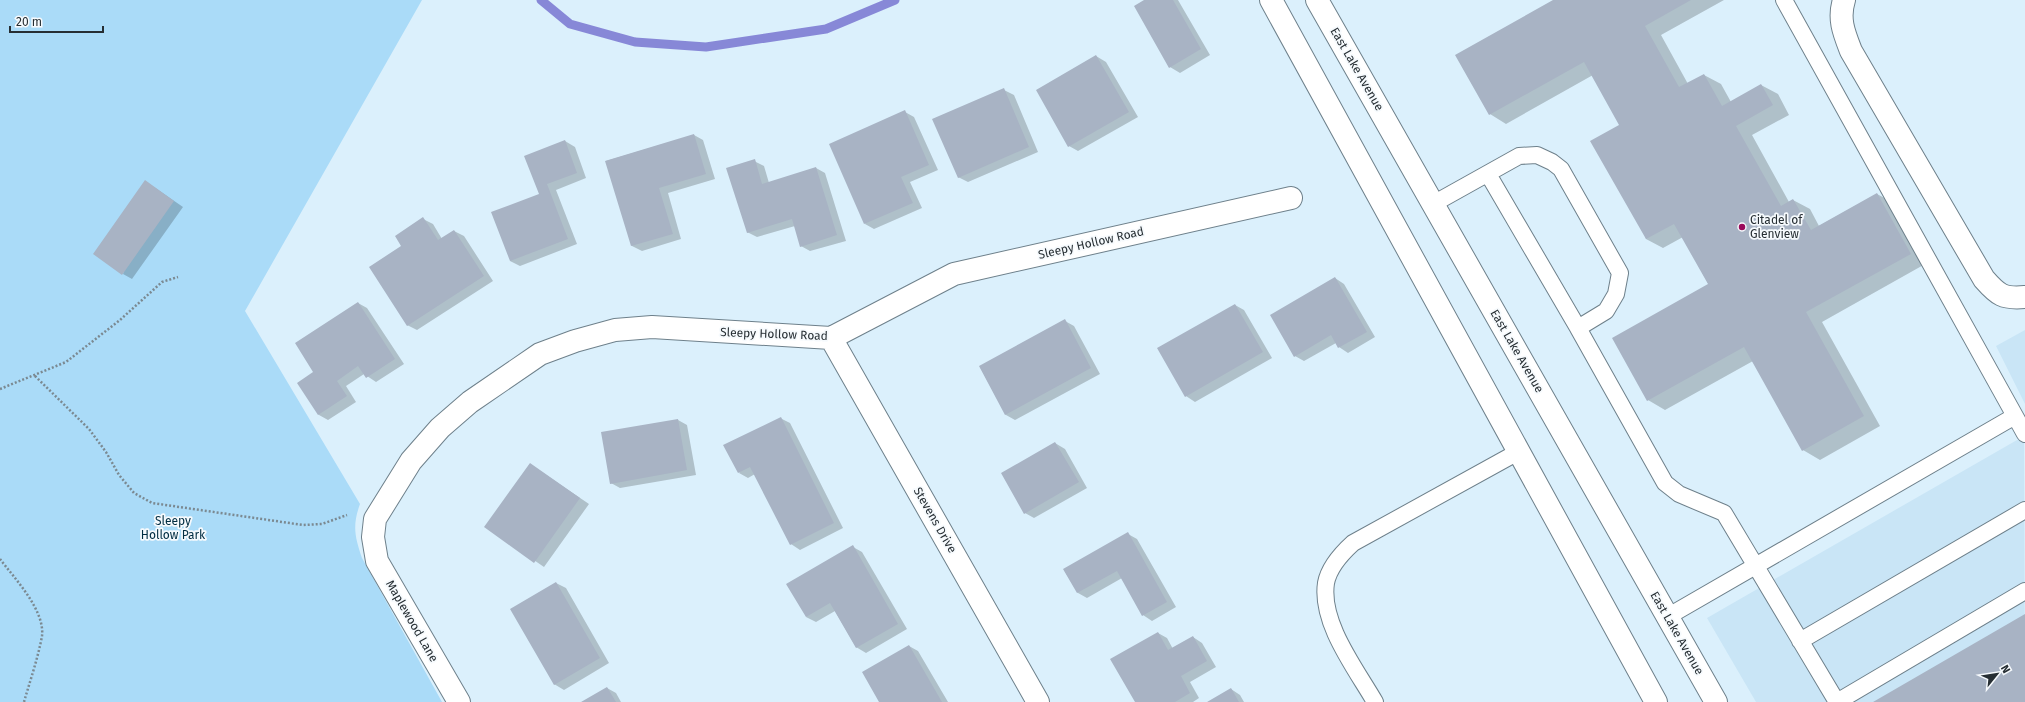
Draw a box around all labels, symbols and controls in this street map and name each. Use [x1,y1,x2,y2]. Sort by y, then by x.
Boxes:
scale bar [10,8,103,34]
text: 20 m [16,15,42,29]
street label: East Lake Avenue [1327,25,1387,113]
place label: Citadel of Glenview [1750,213,1803,241]
marker: Citadel of Glenview [1737,222,1747,232]
street label: Sleepy Hollow Road [1037,224,1145,262]
street label: East Lake Avenue [1487,307,1547,395]
street label: Sleepy Hollow Road [720,325,828,343]
street label: Stevens Drive [911,485,959,555]
park label: Sleepy Hollow Park [141,514,206,542]
street label: Maplewood Lane [383,578,441,664]
street label: East Lake Avenue [1647,589,1707,677]
north arrow [1977,654,2017,694]
text: N [1998,663,2013,676]

